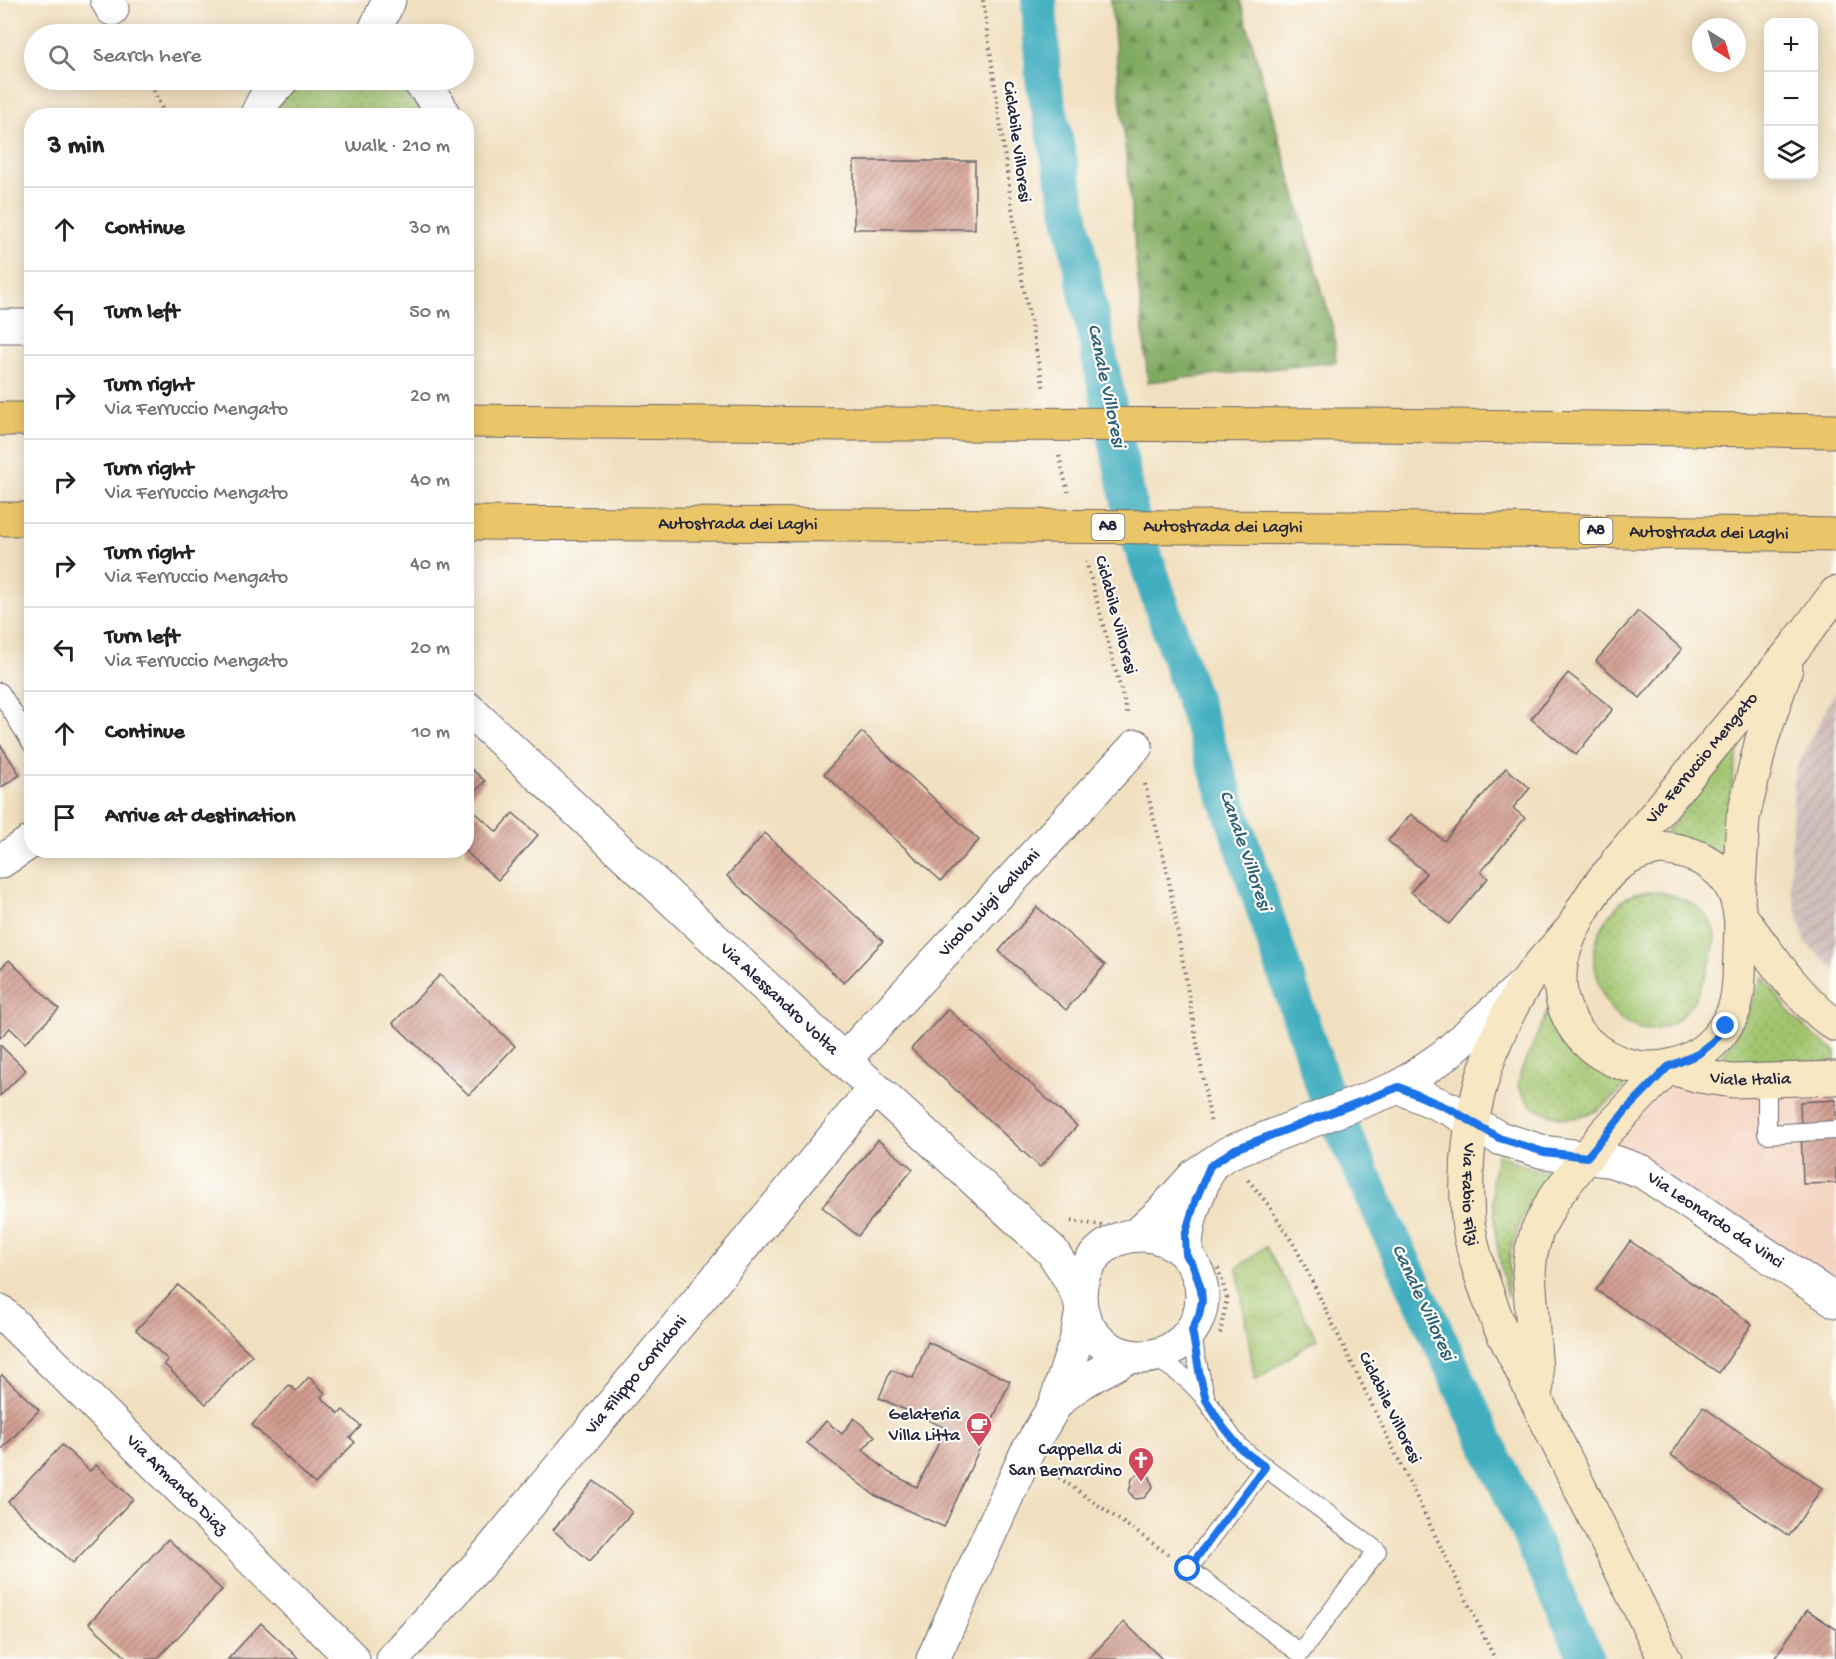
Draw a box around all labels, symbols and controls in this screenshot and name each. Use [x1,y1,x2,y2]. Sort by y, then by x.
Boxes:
north arrow [1692,18,1746,72]
map controls [1764,18,1818,180]
button: + [1764,18,1818,72]
search box [24,24,474,90]
icon: search [45,41,78,74]
text: Search here [93,44,201,70]
button: − [1764,72,1818,126]
street label: Ciclabile Villoresi [997,80,1035,204]
button: layers [1764,126,1818,180]
text: 3 min [48,132,104,163]
text: Walk · 210 m [345,136,450,159]
icon: ahead [48,213,81,246]
text: Continue [105,216,185,242]
text: 30 m [409,218,450,241]
icon: left [48,297,81,330]
text: Turn left [105,300,179,326]
text: 50 m [409,302,450,325]
water label: Canale Villoresi [1081,322,1130,453]
text: Turn right [105,373,193,399]
icon: right [48,381,81,414]
text: 20 m [410,386,450,409]
text: Via Ferruccio Mengato [105,399,288,422]
text: Turn right [105,457,193,483]
icon: right [48,465,81,498]
text: 40 m [410,470,450,493]
text: Via Ferruccio Mengato [105,483,288,506]
street label: Autostrada dei Laghi [658,513,818,535]
road number: A8 [1092,514,1124,540]
street label: Autostrada dei Laghi [1143,516,1303,538]
road number: A8 [1580,518,1612,544]
street label: Autostrada dei Laghi [1629,521,1789,545]
text: Turn right [105,541,193,567]
icon: right [48,549,81,582]
street label: Ciclabile Villoresi [1089,553,1141,677]
text: 40 m [410,554,450,577]
text: Via Ferruccio Mengato [105,567,288,590]
text: Turn left [105,625,179,651]
icon: left [48,633,81,666]
text: 20 m [410,638,450,661]
text: Via Ferruccio Mengato [105,651,288,674]
street label: Via Ferruccio Mengato [1641,688,1763,829]
icon: ahead [48,717,81,750]
text: Continue [105,720,185,746]
text: 10 m [412,722,450,745]
water label: Canale Villoresi [1213,788,1276,917]
icon: arrive [48,801,81,834]
text: Arrive at destination [105,804,295,830]
street label: Vicolo Luigi Galvani [934,845,1045,962]
street label: Via Alessandro Volta [714,938,843,1060]
route end [1712,1012,1738,1038]
street label: Viale Italia [1708,1067,1792,1092]
street label: Via Fabio Filzi [1456,1141,1483,1248]
street label: Via Leonardo da Vinci [1642,1167,1788,1273]
water label: Canale Villoresi [1385,1241,1460,1367]
street label: Via Filippo Corridoni [580,1311,692,1440]
street label: Ciclabile Villoresi [1353,1349,1425,1468]
place label: Gelateria Villa Litta [888,1405,961,1447]
cafe icon: Gelateria Villa Litta [964,1410,994,1448]
street label: Via Armando Diaz [121,1430,233,1540]
place label: Cappella di San Bernardino [1009,1440,1122,1482]
church icon: Cappella di San Bernardino [1126,1445,1156,1483]
route start [1174,1555,1200,1581]

